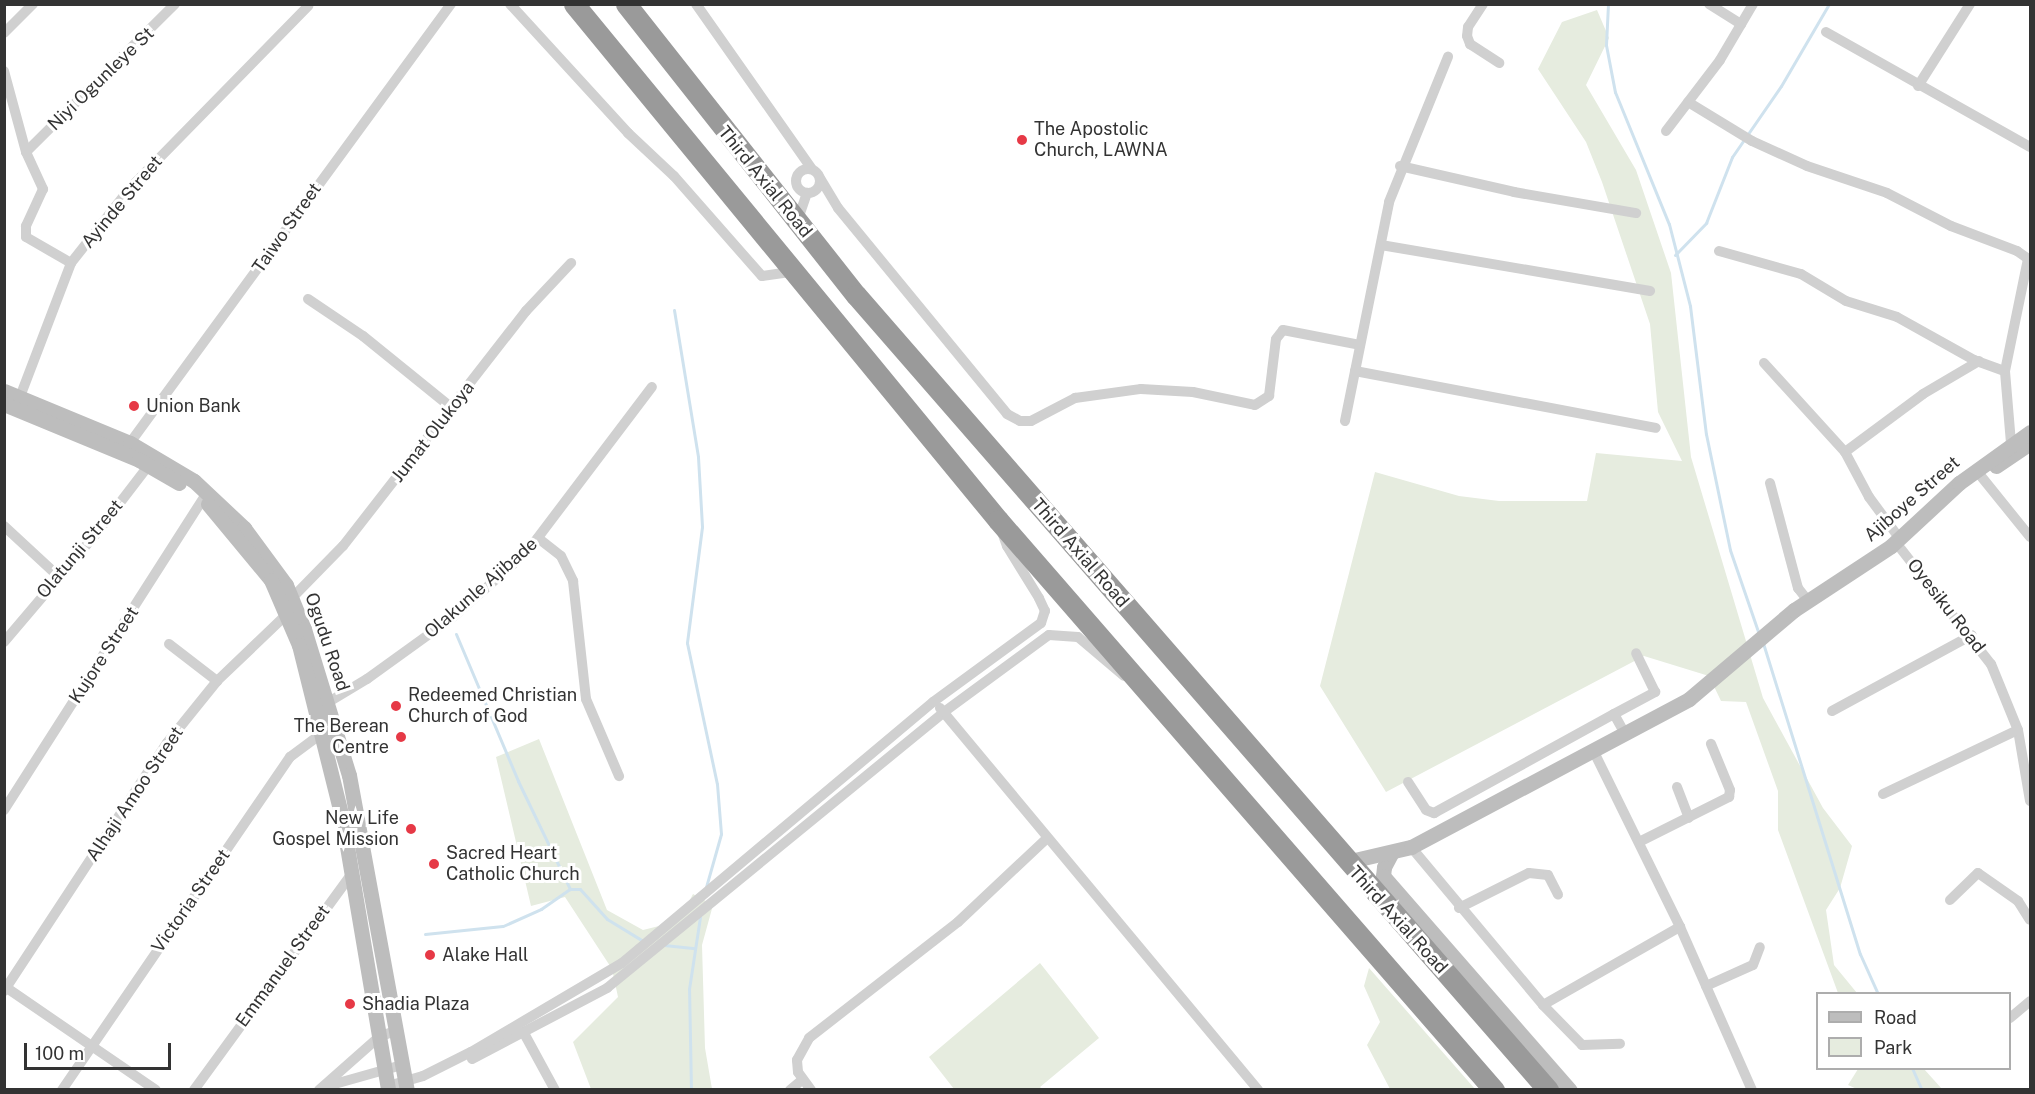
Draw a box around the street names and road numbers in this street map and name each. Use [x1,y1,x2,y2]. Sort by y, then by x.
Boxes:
street label: Niyi Ogunleye St [43,23,159,135]
street label: Third Axial Road [713,122,817,242]
street label: Ayinde Street [77,151,167,253]
street label: Taiwo Street [248,179,326,277]
street label: Jumat Olukoya [387,377,479,487]
street label: Ajiboye Street [1860,452,1964,546]
street label: Third Axial Road [1027,494,1133,612]
street label: Olatunji Street [32,495,128,603]
street label: Olakunle Ajibade [420,533,542,643]
street label: Oyesiku Road [1902,555,1990,657]
street label: Ogudu Road [300,590,354,694]
street label: Kujore Street [65,603,143,707]
street label: Alhaji Amoo Street [82,723,188,865]
street label: Victoria Street [147,845,235,957]
street label: Third Axial Road [1344,862,1452,978]
street label: Emmanuel Street [232,901,334,1031]

